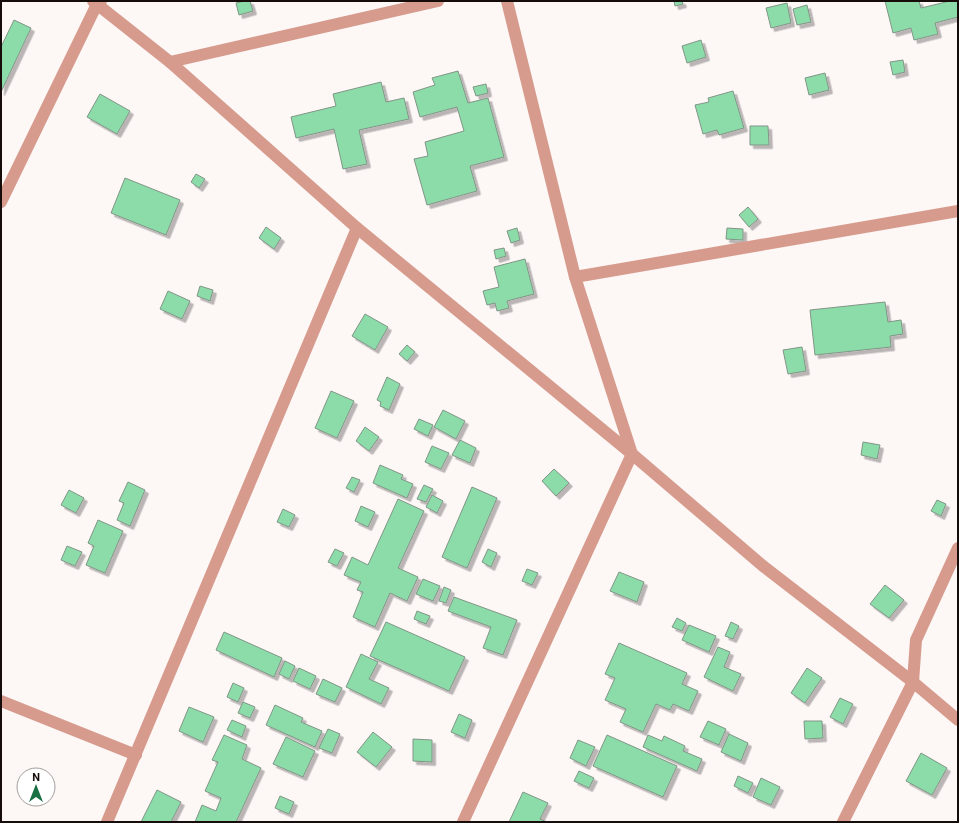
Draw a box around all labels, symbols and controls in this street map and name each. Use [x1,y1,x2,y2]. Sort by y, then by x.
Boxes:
north arrow [16,767,56,807]
text: N [32,771,40,784]

